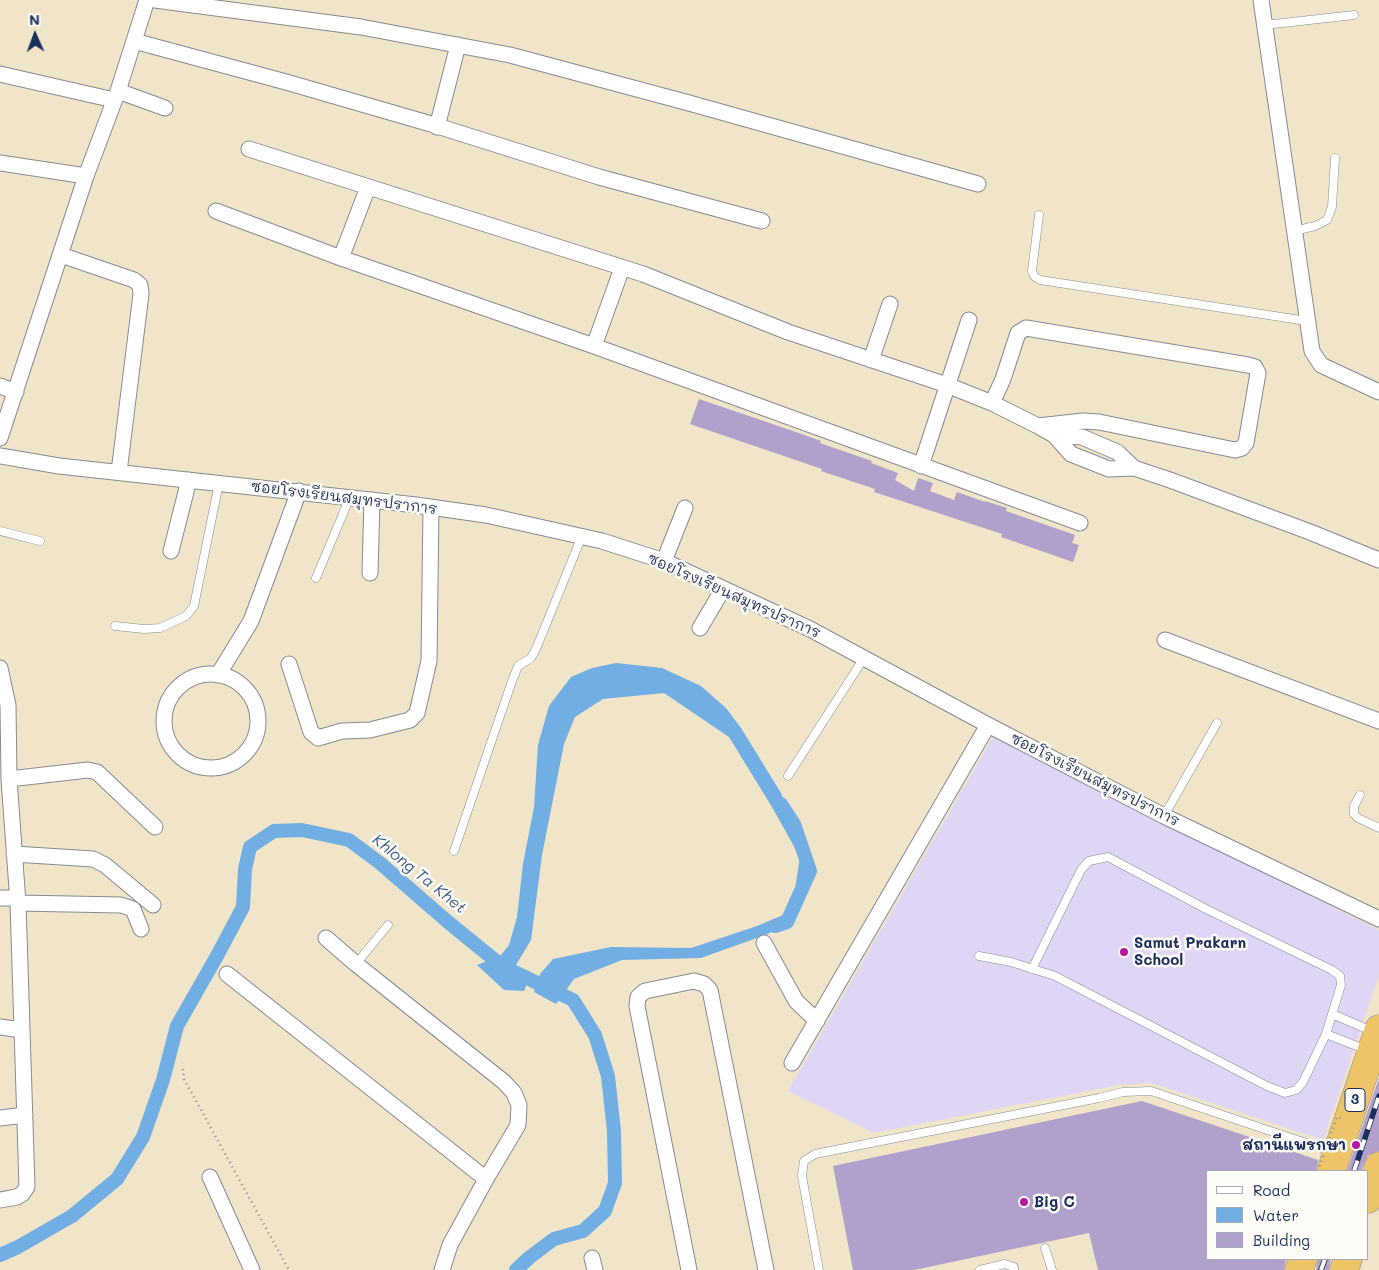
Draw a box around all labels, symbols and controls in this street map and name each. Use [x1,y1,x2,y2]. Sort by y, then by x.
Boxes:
north arrow [10,10,60,60]
text: N [29,10,40,29]
street label: ซอยโรงเรียนสมุทรปราการ [250,478,438,518]
street label: ซอยโรงเรียนสมุทรปราการ [645,550,823,642]
street label: ซอยโรงเรียนสมุทรปราการ [1007,729,1183,831]
water label: Khlong Ta Khet [368,830,470,918]
place label: Samut Prakarn School [1134,934,1246,969]
marker: Samut Prakarn School [1118,946,1130,958]
road number: 3 [1345,1088,1365,1112]
place label: สถานีแพรกษา [1242,1136,1346,1154]
marker: สถานีแพรกษา [1350,1139,1362,1151]
legend [1206,1170,1369,1260]
text: Road [1253,1180,1290,1200]
place label: Big C [1034,1193,1075,1211]
marker: Big C [1018,1196,1030,1208]
text: Water [1253,1205,1299,1225]
text: Building [1253,1230,1310,1250]

